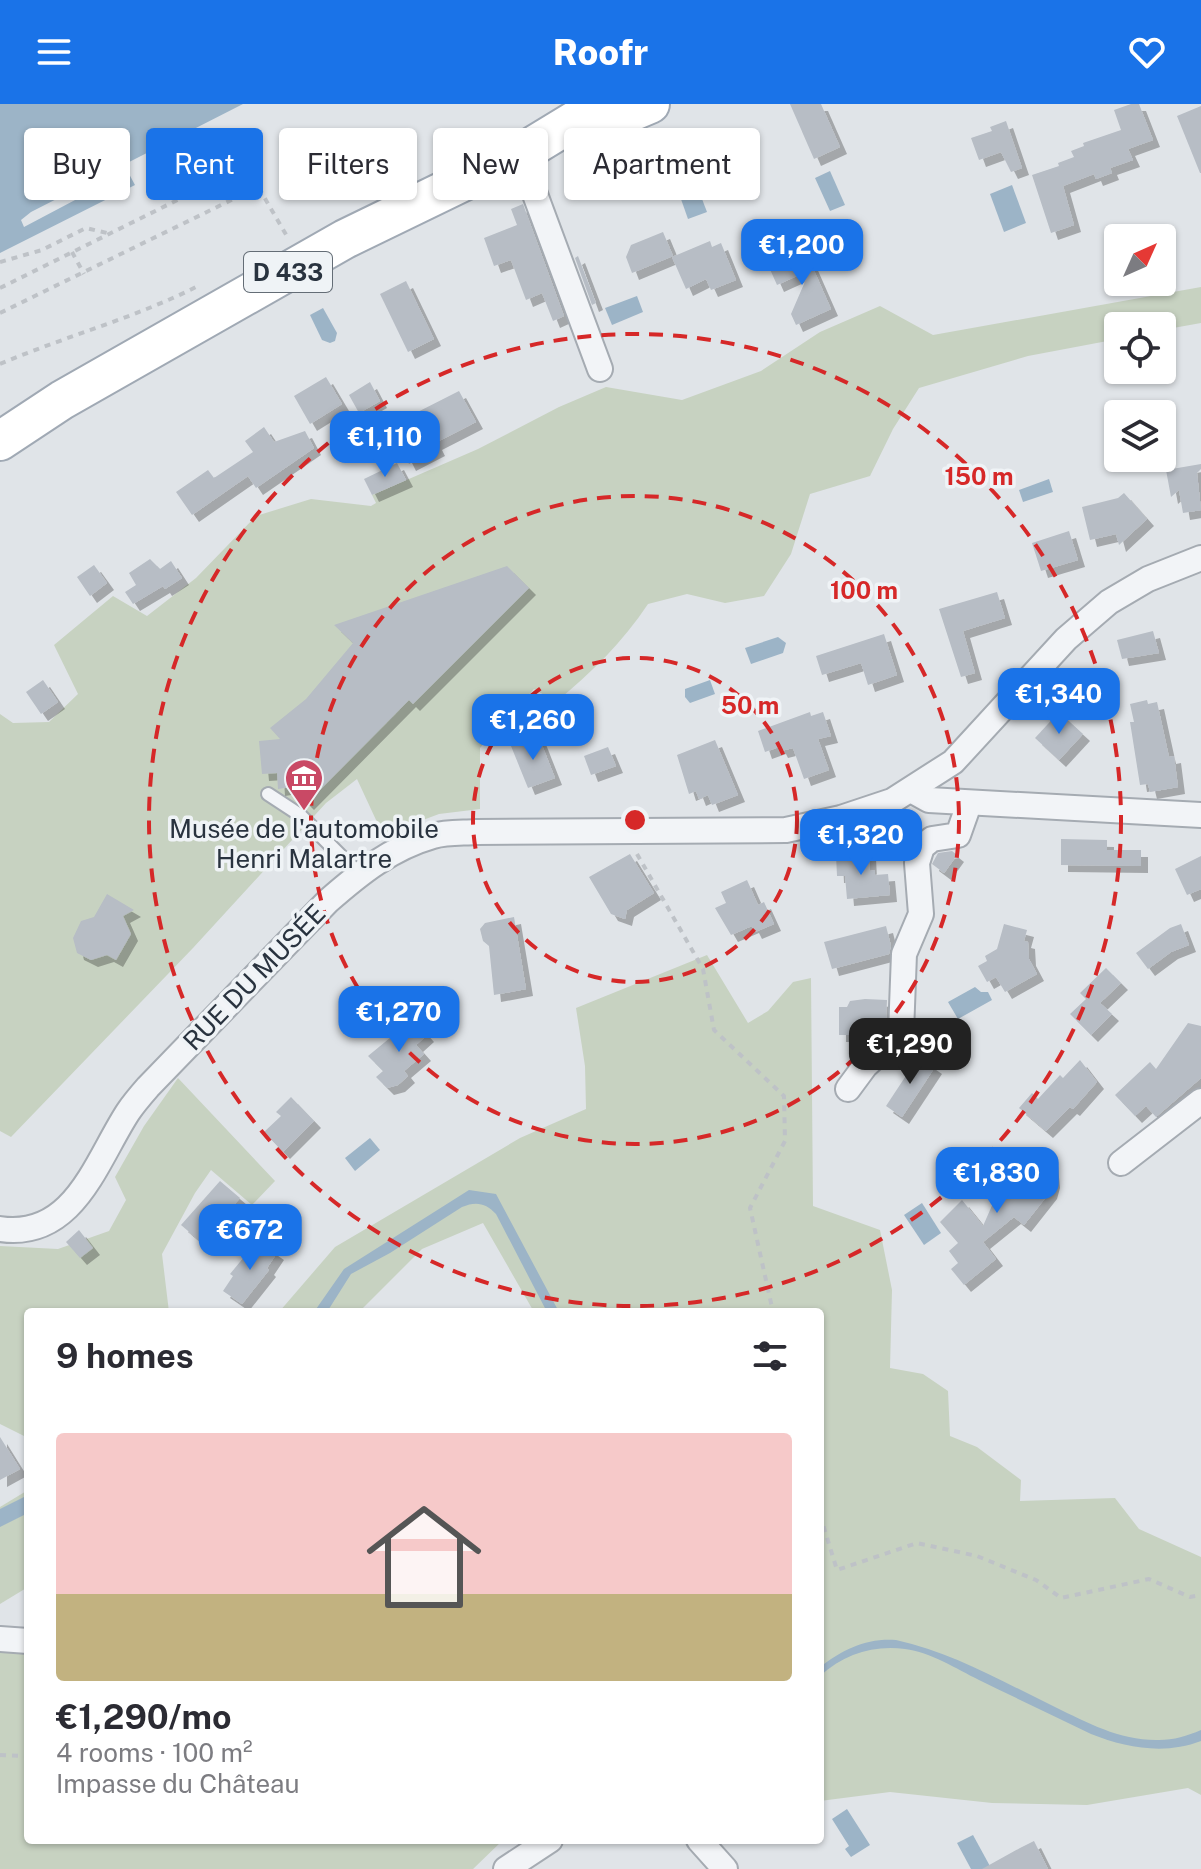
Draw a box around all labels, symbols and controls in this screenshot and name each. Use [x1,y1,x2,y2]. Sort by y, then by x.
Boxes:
icon: menu [32,30,76,74]
icon: heart [1125,30,1169,74]
text: Roofr [553,31,648,73]
chip: Buy [24,128,130,200]
chip: Rent [146,128,263,200]
chip: Filters [279,128,417,200]
chip: New [433,128,548,200]
chip: Apartment [564,128,760,200]
pin: €1,200 [737,219,867,287]
north arrow [1104,224,1176,296]
map controls [1104,224,1176,472]
text: €1,200 [759,229,845,260]
road number: D 433 [244,252,332,292]
button: locate [1104,312,1176,384]
button: layers [1104,400,1176,472]
pin: €1,110 [320,411,450,479]
text: €1,110 [348,421,422,452]
text: 150 m [945,462,1013,490]
text: 100 m [830,576,898,604]
pin: €1,340 [994,668,1124,736]
text: €1,340 [1016,678,1102,709]
text: 50 m [721,691,779,719]
pin: €1,260 [468,694,598,762]
text: €1,260 [490,704,576,735]
museum icon: Musée de l'automobile Henri Malartre [283,757,325,812]
centre of rings [621,806,649,834]
pin: €1,320 [796,809,926,877]
place label: Musée de l'automobile Henri Malartre [169,813,439,874]
text: €1,320 [818,819,904,850]
street label: RUE DU MUSÉE [176,897,332,1057]
pin: €1,270 [334,986,464,1054]
text: €1,270 [356,996,442,1027]
pin: €1,290 [845,1018,975,1086]
text: €1,290 [867,1028,953,1059]
pin: €1,830 [932,1147,1062,1215]
text: €1,830 [954,1157,1040,1188]
pin: €672 [203,1204,297,1272]
text: €672 [217,1214,283,1245]
icon: filters [748,1334,792,1378]
text: 9 homes [56,1336,194,1376]
icon: home [352,1485,496,1629]
text: €1,290/mo [56,1697,232,1737]
text: 4 rooms · 100 m² [56,1737,252,1768]
text: Impasse du Château [56,1768,300,1799]

